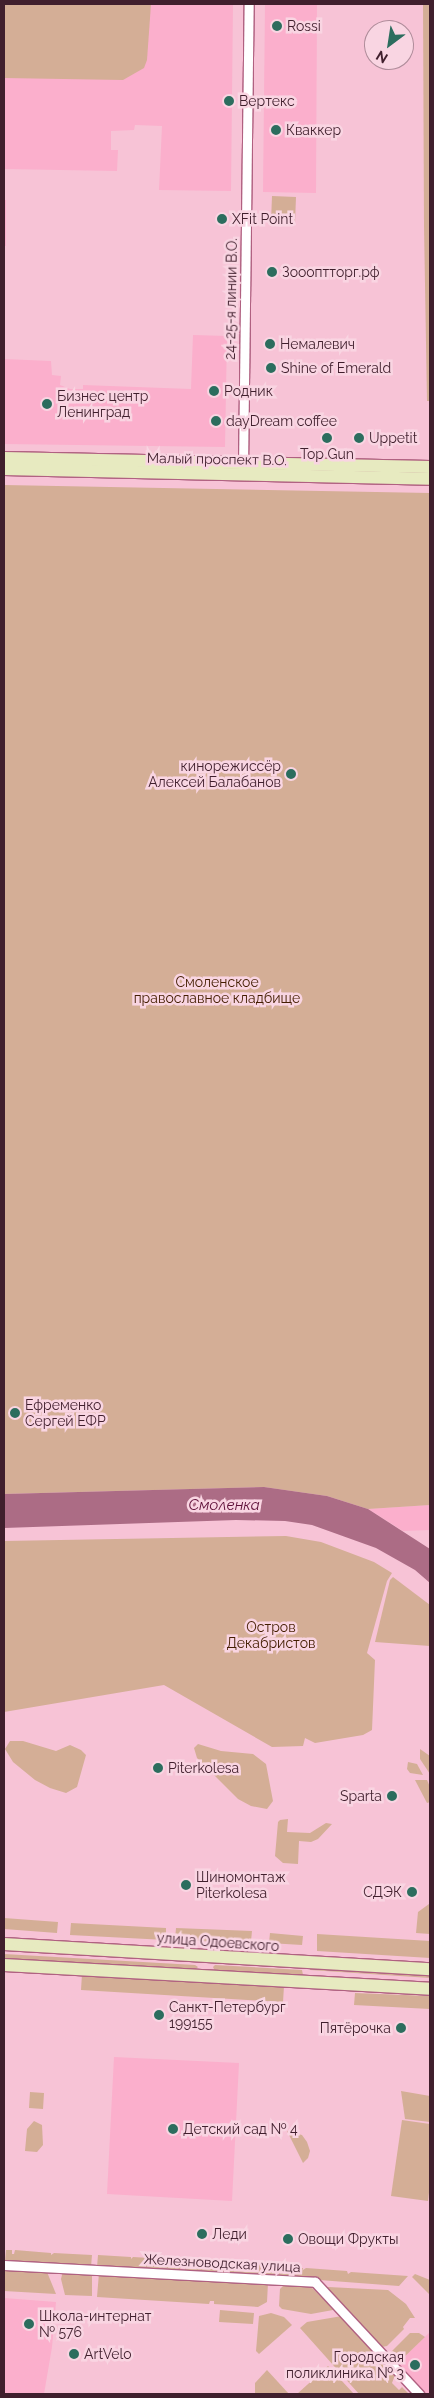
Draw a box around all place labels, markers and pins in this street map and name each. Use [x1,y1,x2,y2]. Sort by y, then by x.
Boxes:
place label: Rossi [287,18,321,34]
marker: Rossi [271,20,283,32]
place label: Вертекс [239,93,295,109]
marker: Вертекс [223,95,235,107]
place label: Кваккер [286,122,341,138]
marker: Кваккер [270,124,282,136]
place label: XFit Point [232,211,293,227]
marker: XFit Point [216,213,228,225]
place label: Зоооптторг.рф [282,264,380,280]
marker: Зоооптторг.рф [266,266,278,278]
place label: Немалевич [280,336,355,352]
marker: Немалевич [264,338,276,350]
place label: Shine of Emerald [281,360,392,376]
marker: Shine of Emerald [265,362,277,374]
place label: Родник [224,383,273,399]
marker: Родник [208,385,220,397]
place label: Бизнес центр Ленинград [57,388,148,421]
marker: Бизнес центр Ленинград [41,398,53,410]
place label: dayDream coffee [226,413,337,429]
marker: dayDream coffee [210,415,222,427]
place label: Uppetit [369,430,417,446]
marker: Top Gun [321,432,333,444]
marker: Uppetit [353,432,365,444]
place label: Top Gun [300,446,354,462]
place label: кинорежиссёр Алексей Балабанов [148,758,281,790]
marker: кинорежиссёр Алексей Балабанов [285,768,297,780]
place label: Ефременко Сергей ЕФР [25,1397,106,1430]
marker: Ефременко Сергей ЕФР [9,1407,21,1419]
place label: Piterkolesa [168,1760,239,1776]
marker: Piterkolesa [152,1762,164,1774]
place label: Sparta [340,1788,382,1804]
marker: Sparta [386,1790,398,1802]
place label: Шиномонтаж Piterkolesa [196,1869,286,1901]
marker: Шиномонтаж Piterkolesa [180,1879,192,1891]
place label: СДЭК [363,1884,402,1900]
marker: СДЭК [406,1886,418,1898]
place label: Санкт-Петербург 199155 [169,1999,286,2031]
marker: Санкт-Петербург 199155 [153,2009,165,2021]
place label: Пятёрочка [320,2020,391,2036]
marker: Пятёрочка [395,2022,407,2034]
place label: Детский сад № 4 [183,2121,298,2137]
marker: Детский сад № 4 [167,2123,179,2135]
place label: Леди [212,2226,247,2242]
marker: Леди [196,2228,208,2240]
place label: Овощи Фрукты [298,2231,398,2247]
marker: Овощи Фрукты [282,2233,294,2245]
place label: Школа-интернат № 576 [39,2308,151,2340]
marker: Школа-интернат № 576 [23,2318,35,2330]
place label: ArtVelo [84,2346,132,2362]
marker: ArtVelo [68,2348,80,2360]
place label: Городская поликлиника № 3 [286,2349,404,2382]
marker: Городская поликлиника № 3 [408,2358,422,2372]

